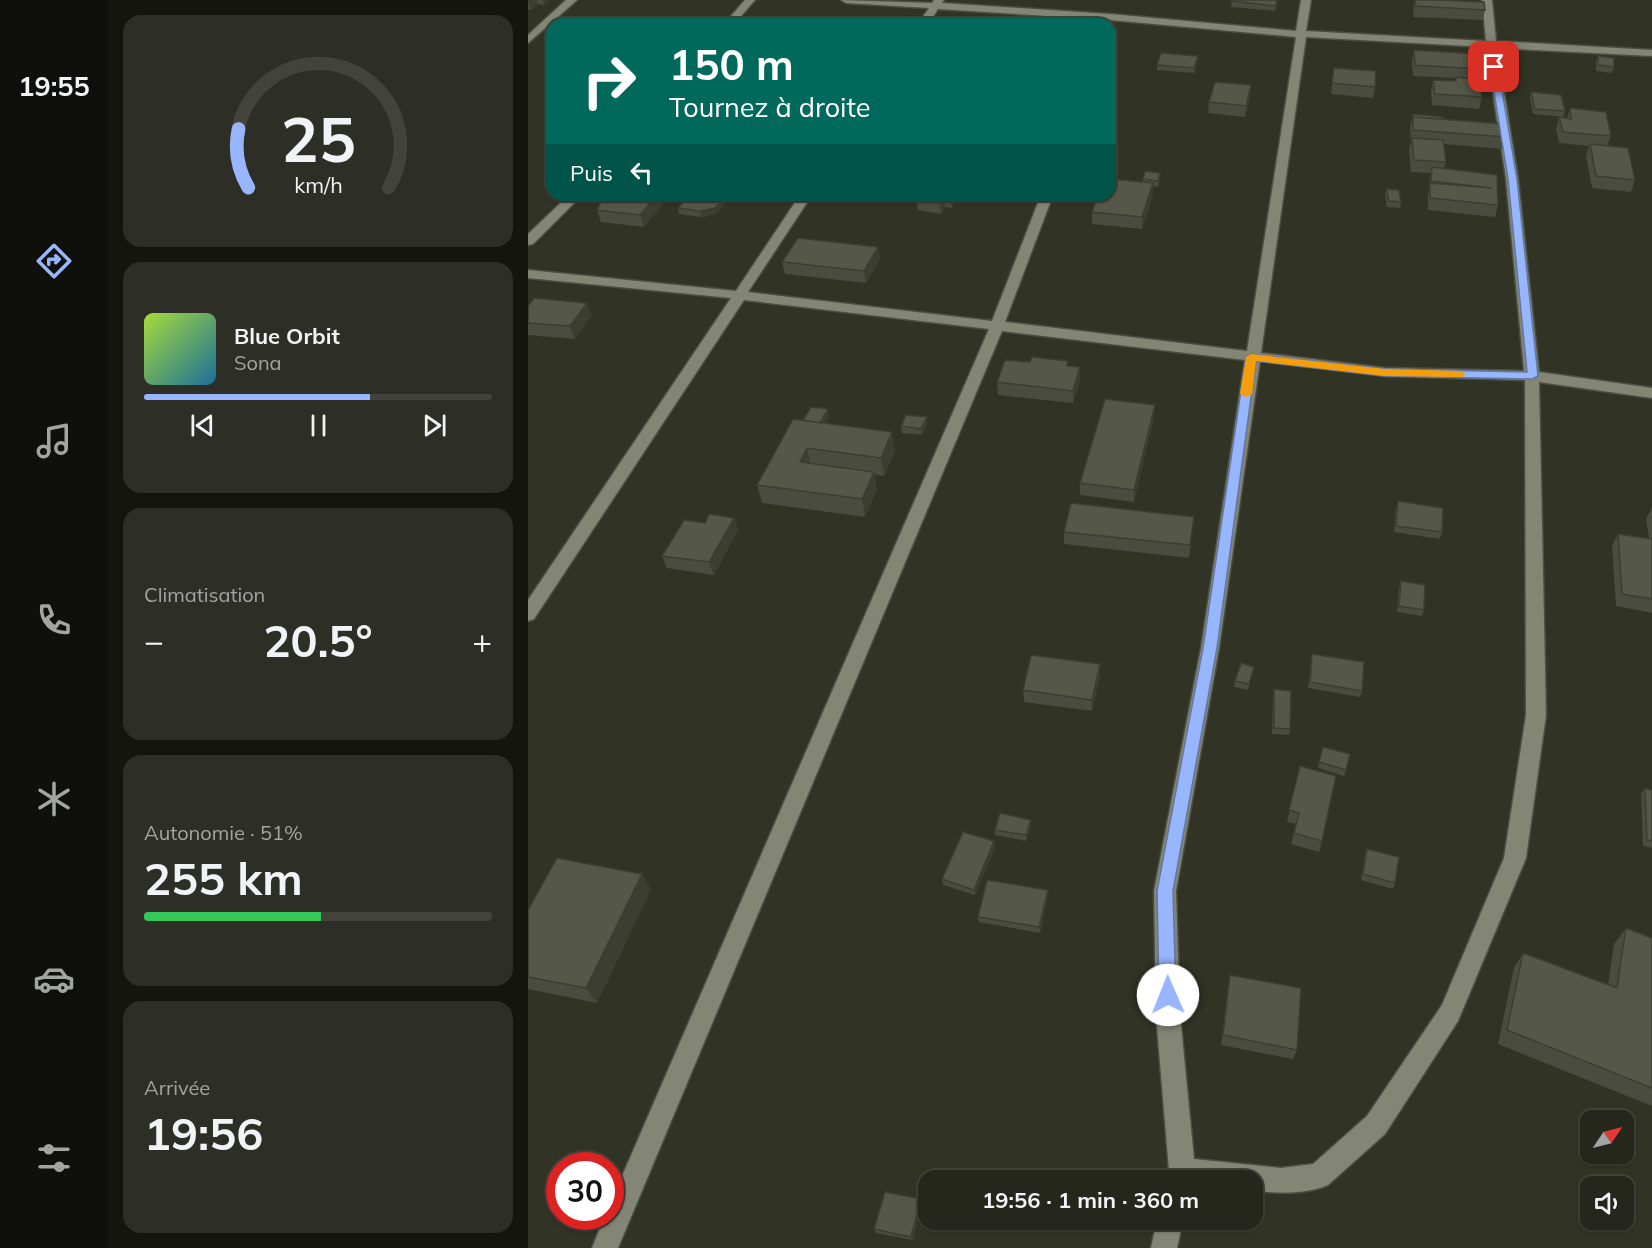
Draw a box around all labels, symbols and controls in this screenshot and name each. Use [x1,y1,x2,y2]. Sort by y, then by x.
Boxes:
text: 150 m [669,38,794,91]
pin [1468,41,1519,92]
icon: right [570,42,648,120]
icon: arrive [1477,50,1510,83]
text: 19:55 [18,69,90,103]
text: Tournez à droite [669,90,870,124]
text: 25 [281,99,355,178]
icon: left [625,156,658,189]
text: Puis [570,159,613,187]
text: km/h [294,171,342,198]
icon: directions [33,240,75,282]
text: Blue Orbit [234,322,340,350]
text: Sona [234,350,282,375]
icon: previous [186,409,219,442]
icon: pause [302,409,335,442]
icon: next [418,409,451,442]
icon: music [33,420,75,462]
text: Climatisation [144,582,265,607]
icon: phone [33,599,75,641]
text: 20.5° [263,612,373,668]
text: − [144,620,164,661]
text: + [472,620,492,661]
icon: climate [33,778,75,820]
text: Autonomie · 51% [144,820,303,845]
text: 255 km [144,850,303,906]
icon: car [33,958,75,1000]
position arrow [1136,963,1200,1027]
text: Arrivée [144,1075,210,1100]
text: 19:56 [144,1105,263,1161]
north arrow [1580,1110,1634,1164]
map controls [1580,1110,1634,1230]
icon: filters [33,1137,75,1179]
speed limit sign: 30 [546,1152,624,1230]
button: sound [1580,1176,1634,1230]
text: 19:56 · 1 min · 360 m [982,1186,1199,1214]

